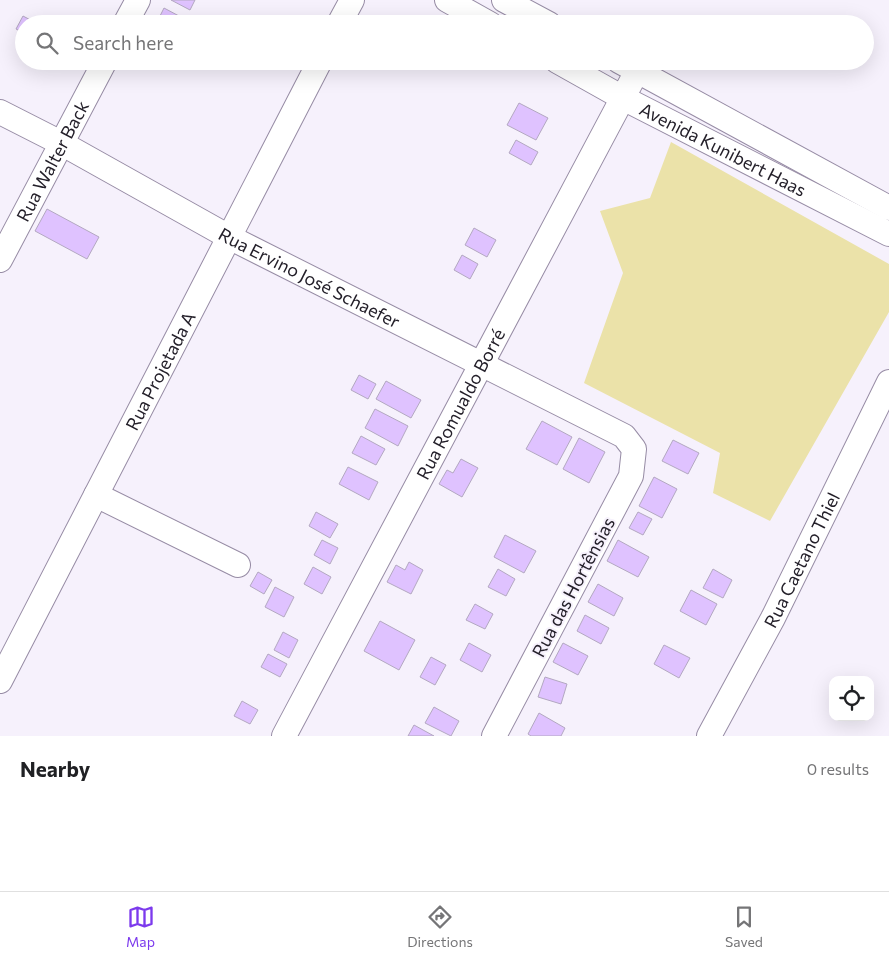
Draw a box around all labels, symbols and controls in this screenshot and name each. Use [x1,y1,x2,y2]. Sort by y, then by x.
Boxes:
search box [15,15,874,70]
icon: search [33,29,61,57]
text: Search here [73,31,173,54]
street label: Rua Walter Back [11,97,93,225]
street label: Avenida Kunibert Haas [636,97,810,201]
street label: Rua Ervino José Schaefer [215,223,404,332]
street label: Rua Projetada A [120,308,200,434]
street label: Rua Romualdo Borré [411,325,509,483]
street label: Rua Caetano Thiel [759,489,844,631]
street label: Rua das Hortênsias [527,513,619,661]
map controls [829,676,874,721]
button: locate [829,676,874,721]
text: Nearby [20,756,90,781]
text: 0 results [807,759,869,778]
tab: Map [126,903,155,950]
tab: Directions [407,903,473,950]
tab: Saved [725,903,763,950]

